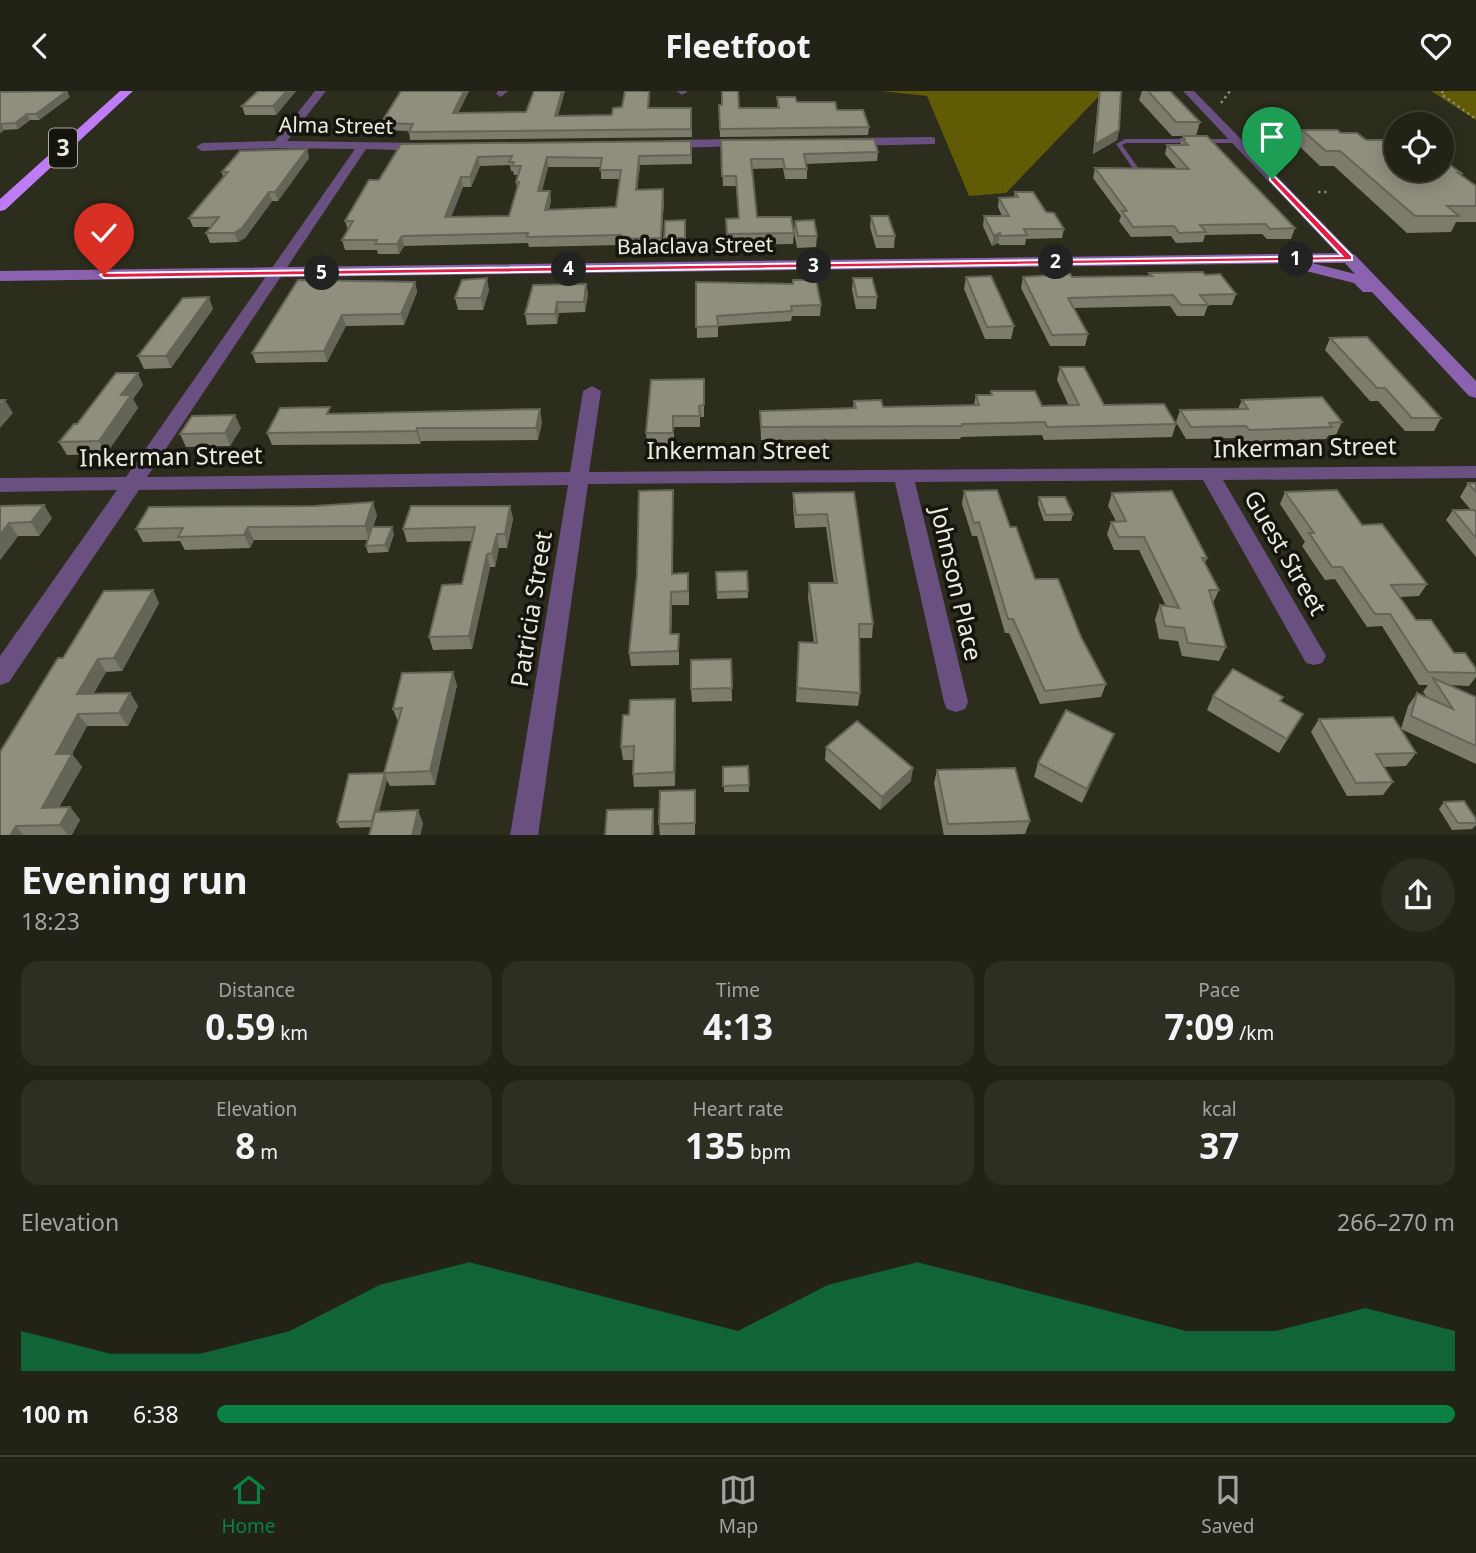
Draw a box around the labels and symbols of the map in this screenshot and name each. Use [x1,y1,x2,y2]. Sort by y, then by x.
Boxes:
pin [1242,107,1302,179]
street label: Alma Street [279,110,394,140]
road number: 3 [49,129,77,167]
pin [74,203,134,275]
street label: Balaclava Street [617,230,774,260]
pin: 1 [1278,241,1314,277]
pin: 2 [1038,245,1074,279]
pin: 3 [796,249,832,283]
pin: 4 [552,251,586,287]
pin: 5 [304,255,340,291]
street label: Inkerman Street [1213,428,1397,465]
street label: Inkerman Street [646,433,830,466]
street label: Inkerman Street [79,437,263,474]
street label: Guest Street [1237,484,1336,621]
street label: Johnson Place [923,501,991,664]
street label: Patricia Street [502,528,559,689]

